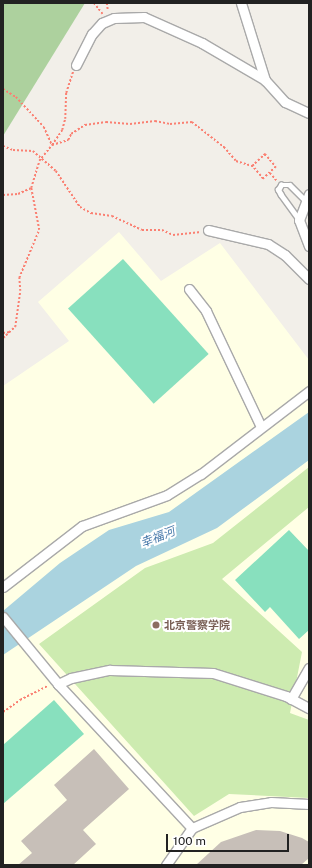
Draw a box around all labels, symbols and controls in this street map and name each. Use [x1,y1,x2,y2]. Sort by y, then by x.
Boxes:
water label: 幸福河 [139,525,177,551]
place label: 北京警察学院 [164,618,230,632]
marker: 北京警察学院 [151,620,161,630]
scale bar [168,826,291,852]
text: 100 m [173,834,206,848]

